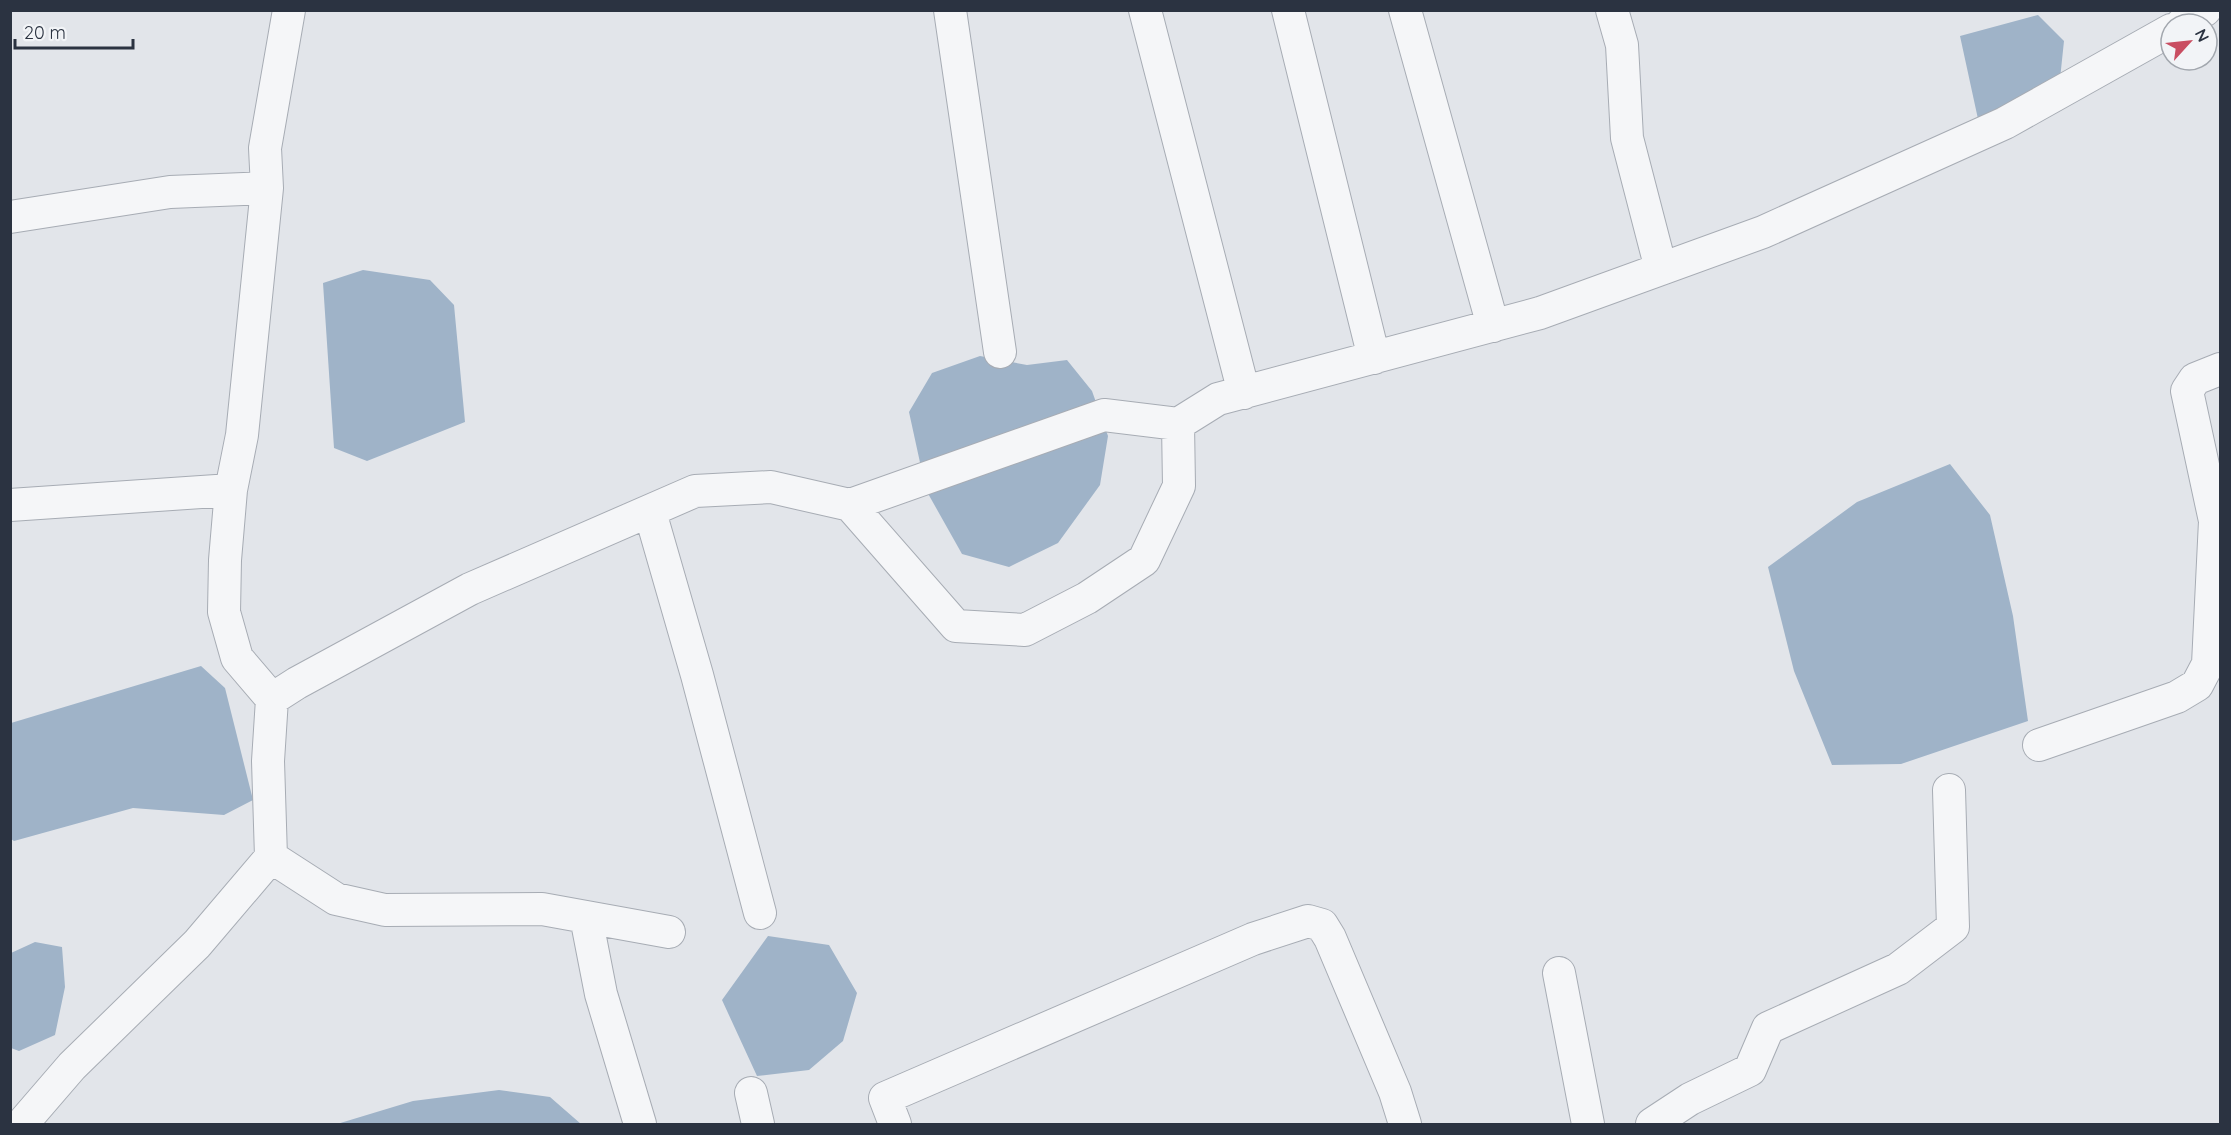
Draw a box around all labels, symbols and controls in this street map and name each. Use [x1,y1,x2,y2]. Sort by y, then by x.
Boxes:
scale bar [15,12,134,50]
north arrow [2159,12,2219,72]
text: 20 m [24,21,66,44]
text: N [2191,25,2214,45]

